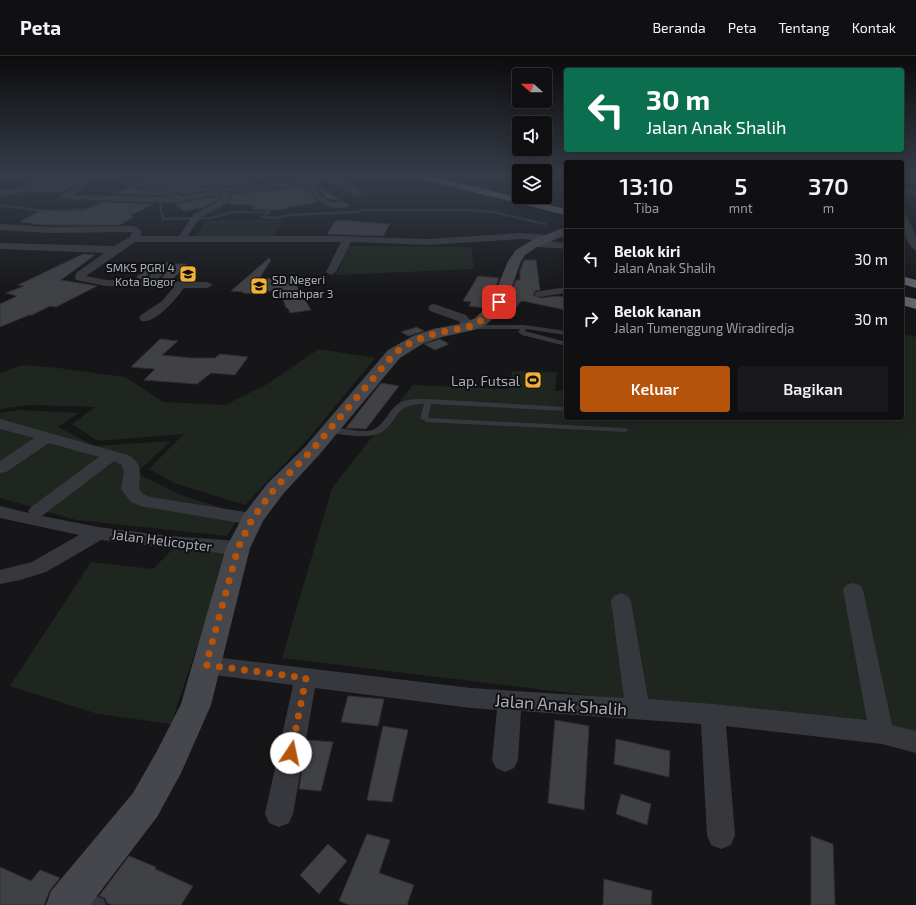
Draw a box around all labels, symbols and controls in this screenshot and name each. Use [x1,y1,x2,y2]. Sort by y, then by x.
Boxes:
text: Peta [20,16,61,39]
text: Beranda [652,19,706,36]
text: Peta [728,19,756,36]
text: Tentang [778,19,830,36]
text: Kontak [852,19,896,36]
north arrow [512,68,552,108]
map controls [512,68,552,204]
text: 30 m [646,82,710,116]
icon: left [580,84,632,136]
button: sound [512,116,552,156]
text: Jalan Anak Shalih [646,116,787,138]
button: layers [512,164,552,204]
text: 13:10 [619,171,674,200]
text: 5 [734,171,747,200]
text: 370 [808,171,849,200]
text: Tiba [634,200,659,216]
text: mnt [729,200,753,216]
text: m [823,200,834,216]
text: Belok kiri [614,242,680,260]
icon: left [580,248,602,270]
text: 30 m [854,250,888,268]
place label: SMKS PGRI 4 Kota Bogor [106,260,175,288]
text: Jalan Anak Shalih [614,260,715,276]
school or university icon: SMKS PGRI 4 Kota Bogor [178,264,198,284]
place label: SD Negeri Cimahpar 3 [272,272,333,300]
school or university icon: SD Negeri Cimahpar 3 [249,276,269,296]
pin [482,285,516,319]
icon: arrive [488,291,510,313]
text: Belok kanan [614,302,701,320]
icon: right [580,308,602,330]
text: 30 m [854,310,888,328]
text: Jalan Tumenggung Wiradiredja [614,320,794,336]
button: Keluar [580,366,730,412]
button: Bagikan [738,366,888,412]
sports icon: Lap. Futsal [523,370,543,390]
place label: Lap. Futsal [451,372,521,389]
street label: Jalan Helicopter [111,525,214,555]
street label: Jalan Anak Shalih [494,689,628,719]
position arrow [270,732,312,774]

